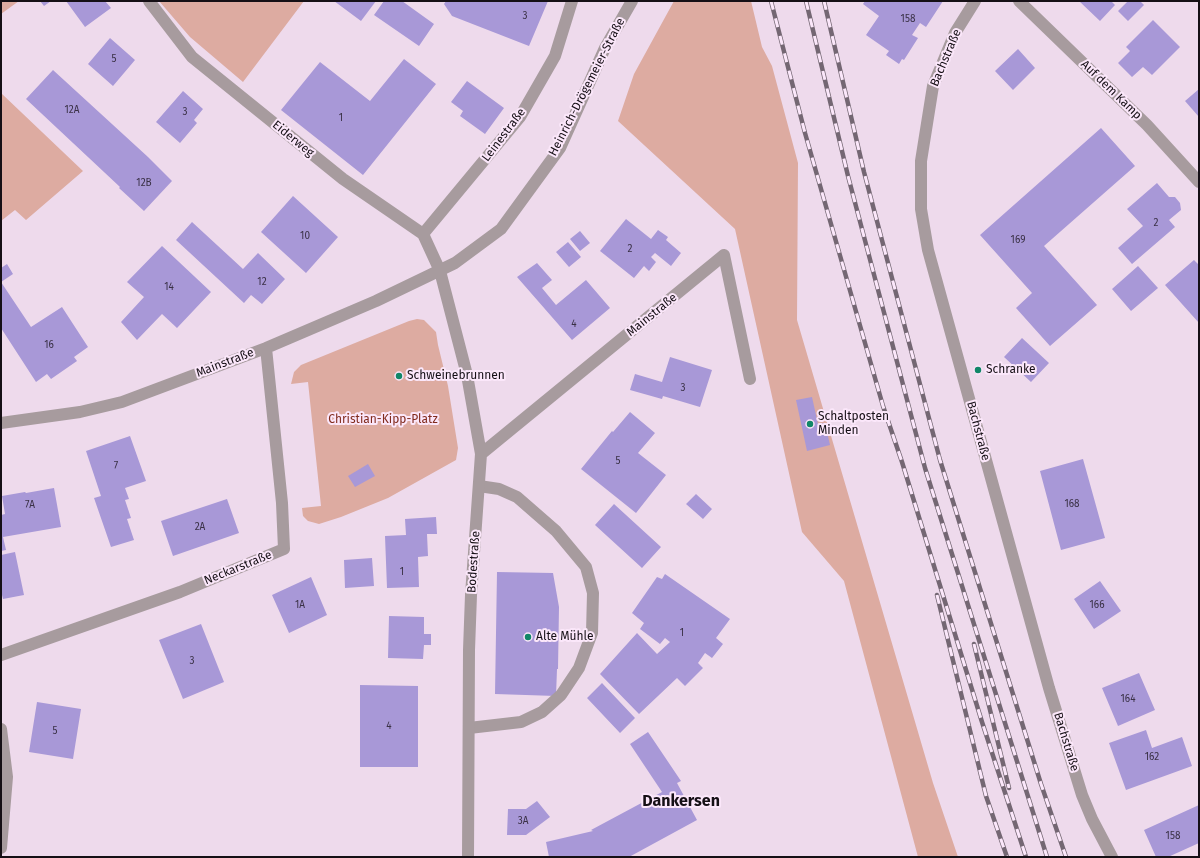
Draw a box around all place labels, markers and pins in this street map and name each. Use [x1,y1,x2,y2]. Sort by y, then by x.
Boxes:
place label: Schranke [986,363,1036,377]
marker: Schranke [973,365,983,375]
place label: Schweinebrunnen [407,369,505,383]
marker: Schweinebrunnen [394,371,404,381]
place label: Schaltposten Minden [818,410,889,438]
marker: Schaltposten Minden [805,419,815,429]
place label: Alte Mühle [536,630,594,644]
marker: Alte Mühle [523,632,533,642]

